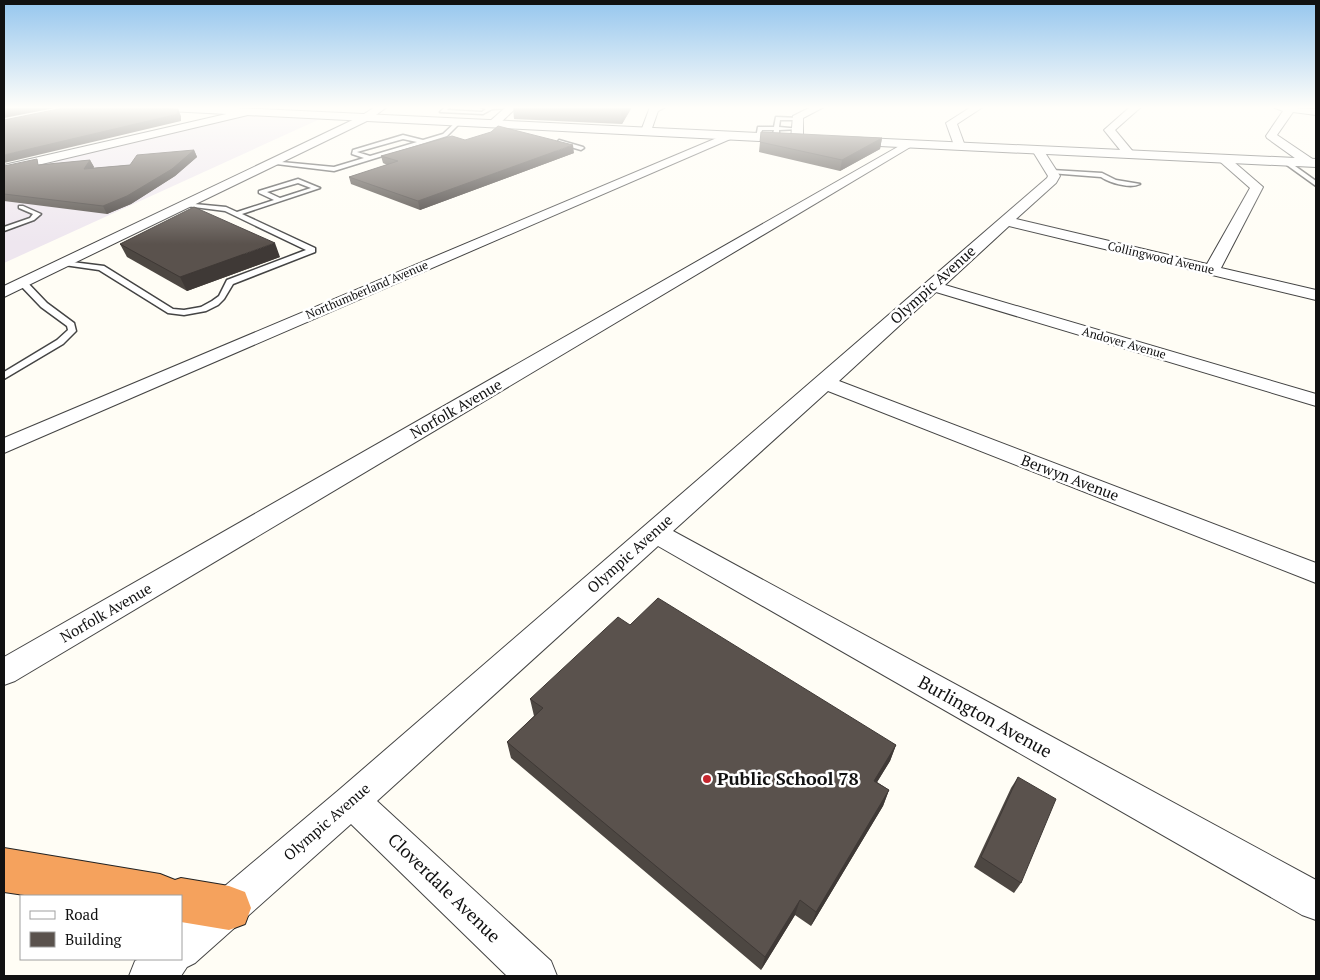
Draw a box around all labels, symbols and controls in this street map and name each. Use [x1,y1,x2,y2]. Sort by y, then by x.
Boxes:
street label: Collingwood Avenue [1106,238,1216,277]
street label: Olympic Avenue [885,240,979,328]
street label: Northumberland Avenue [303,257,430,322]
street label: Andover Avenue [1080,323,1168,362]
street label: Norfolk Avenue [406,374,505,443]
street label: Berwyn Avenue [1019,449,1122,505]
street label: Olympic Avenue [582,509,676,597]
street label: Norfolk Avenue [56,578,155,647]
street label: Burlington Avenue [914,669,1057,763]
place label: Public School 78 [717,766,859,790]
marker: Public School 78 [701,773,713,785]
street label: Olympic Avenue [279,778,374,864]
street label: Cloverdale Avenue [383,827,506,947]
legend [20,895,182,960]
text: Road [65,904,98,924]
text: Building [65,929,123,949]

